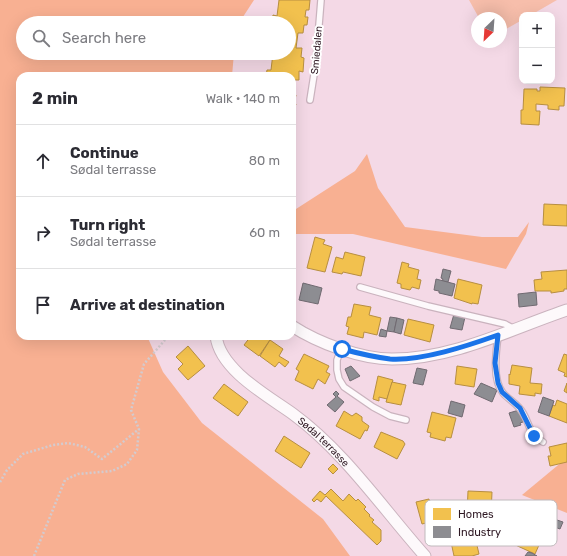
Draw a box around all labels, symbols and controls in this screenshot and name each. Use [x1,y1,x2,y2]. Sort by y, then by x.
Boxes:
north arrow [471,12,507,48]
map controls [519,12,555,84]
button: + [519,12,555,48]
search box [16,16,296,60]
street label: Smiedalen [309,25,325,75]
icon: search [30,27,52,49]
text: Search here [62,29,146,47]
button: − [519,48,555,84]
text: 2 min [32,88,78,108]
text: Walk · 140 m [206,91,280,106]
text: Continue [70,144,139,162]
icon: ahead [32,150,54,172]
text: 80 m [249,153,280,168]
text: Sødal terrasse [70,162,156,177]
text: Turn right [70,216,145,234]
icon: right [32,222,54,244]
text: 60 m [249,225,280,240]
text: Sødal terrasse [70,234,156,249]
icon: arrive [32,294,54,316]
text: Arrive at destination [70,296,225,314]
route start [333,340,351,358]
street label: Sødal terrasse [295,415,352,470]
route end [525,427,543,445]
legend [425,500,557,546]
text: Homes [458,508,494,521]
text: Industry [458,526,501,539]

